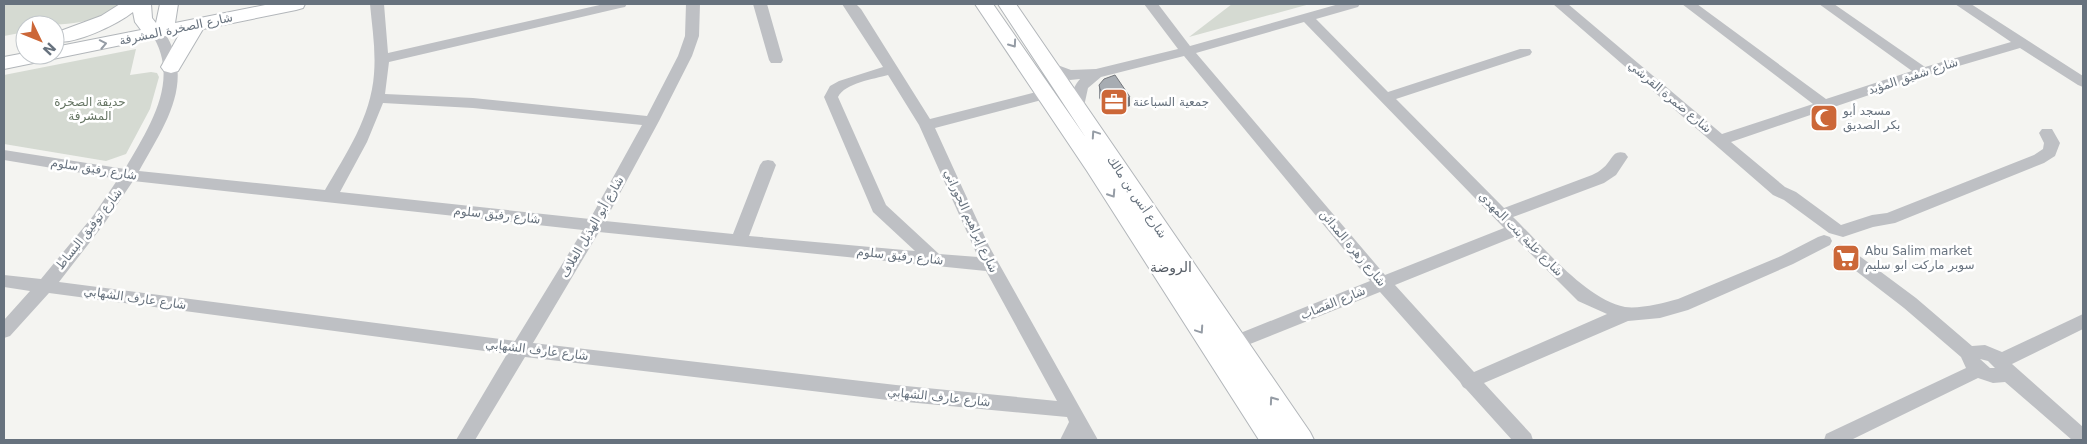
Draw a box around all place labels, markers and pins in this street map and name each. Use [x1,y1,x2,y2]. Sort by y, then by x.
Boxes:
office icon: جمعية السباعنة [1099,87,1129,117]
place label: جمعية السباعنة [1133,95,1209,109]
mosque icon: مسجد أبو بكر الصديق [1809,103,1839,133]
place label: مسجد أبو بكر الصديق [1842,103,1900,133]
supermarket icon: Abu Salim market سوبر ماركت ابو سليم [1831,243,1861,273]
place label: Abu Salim market سوبر ماركت ابو سليم [1865,244,1975,273]

